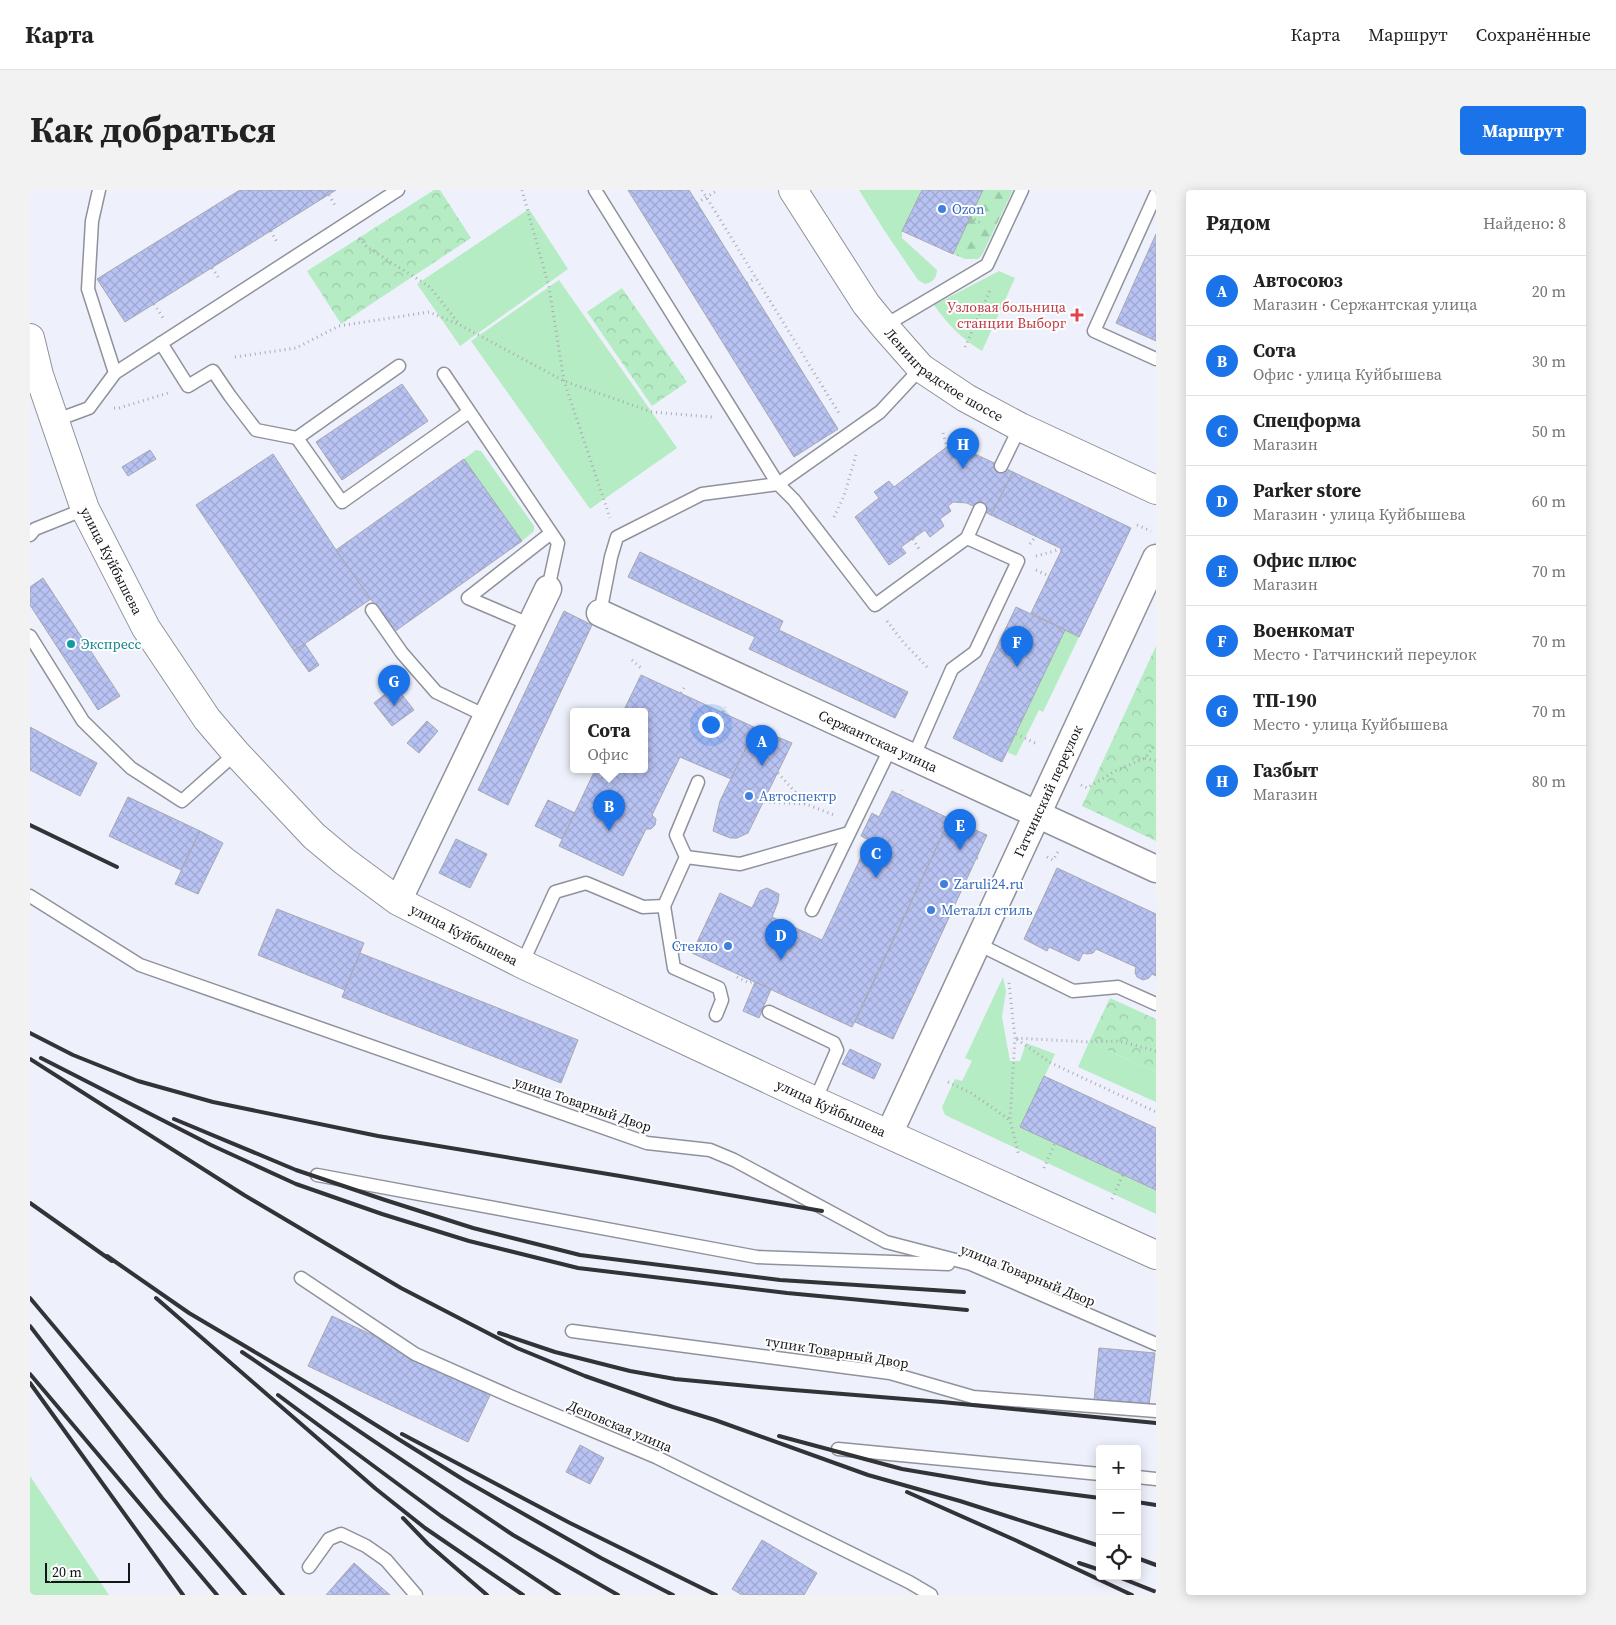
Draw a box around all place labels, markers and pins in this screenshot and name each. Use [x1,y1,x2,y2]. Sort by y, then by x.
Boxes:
place label: Ozon [952,199,985,219]
marker: Ozon [936,203,948,215]
place label: Узловая больница станции Выборг [947,297,1067,333]
marker: Узловая больница станции Выборг [1070,308,1084,322]
pin: H [947,428,979,469]
pin: F [1001,626,1033,667]
place label: Экспресс [81,634,142,654]
marker: Экспресс [65,638,77,650]
pin: G [378,665,410,706]
pin: A [746,725,778,766]
place label: Автоспектр [759,786,836,806]
pin: B [593,790,625,831]
marker: Автоспектр [743,790,755,802]
pin: E [944,809,976,850]
pin: C [860,837,892,878]
place label: Zaruli24.ru [954,874,1023,894]
marker: Zaruli24.ru [938,878,950,890]
place label: Металл стиль [941,900,1033,920]
marker: Металл стиль [925,904,937,916]
pin: D [765,919,797,960]
place label: Стекло [672,936,718,956]
marker: Стекло [722,940,734,952]

